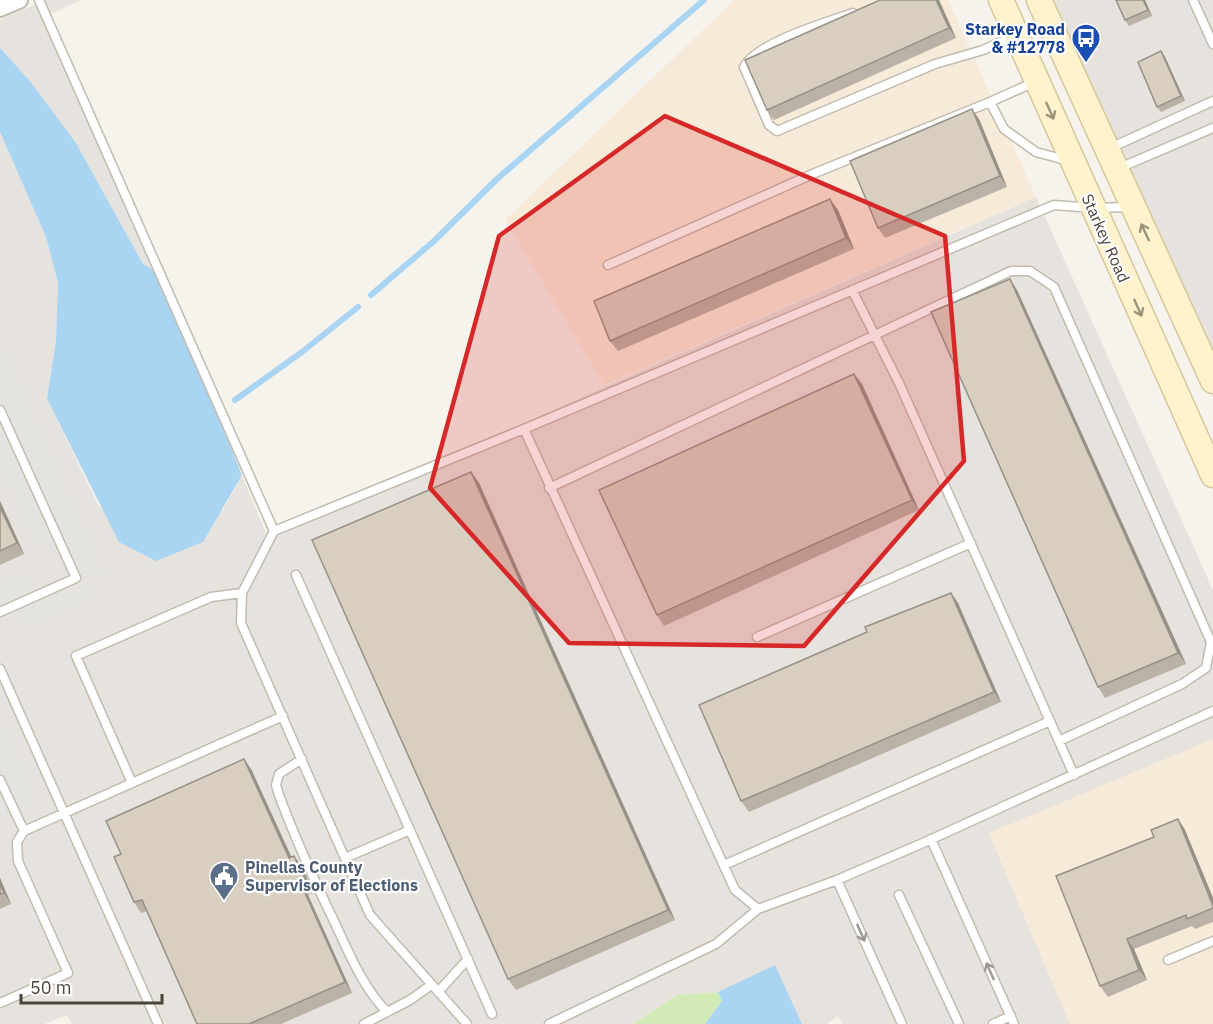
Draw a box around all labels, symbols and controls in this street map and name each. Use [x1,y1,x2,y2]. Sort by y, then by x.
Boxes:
place label: Starkey Road & #12778 [965,19,1065,57]
bus stop icon: Starkey Road & #12778 [1070,22,1102,64]
one-way arrow [1044,102,1056,120]
street label: Starkey Road [1078,191,1134,285]
one-way arrow [1139,224,1150,242]
one-way arrow [1133,299,1144,317]
place label: Pinellas County Supervisor of Elections [245,857,418,895]
public building icon: Pinellas County Supervisor of Elections [208,860,240,902]
one-way arrow [856,924,867,942]
one-way arrow [984,962,996,980]
scale bar [21,967,162,1005]
text: 50 m [30,976,72,999]

